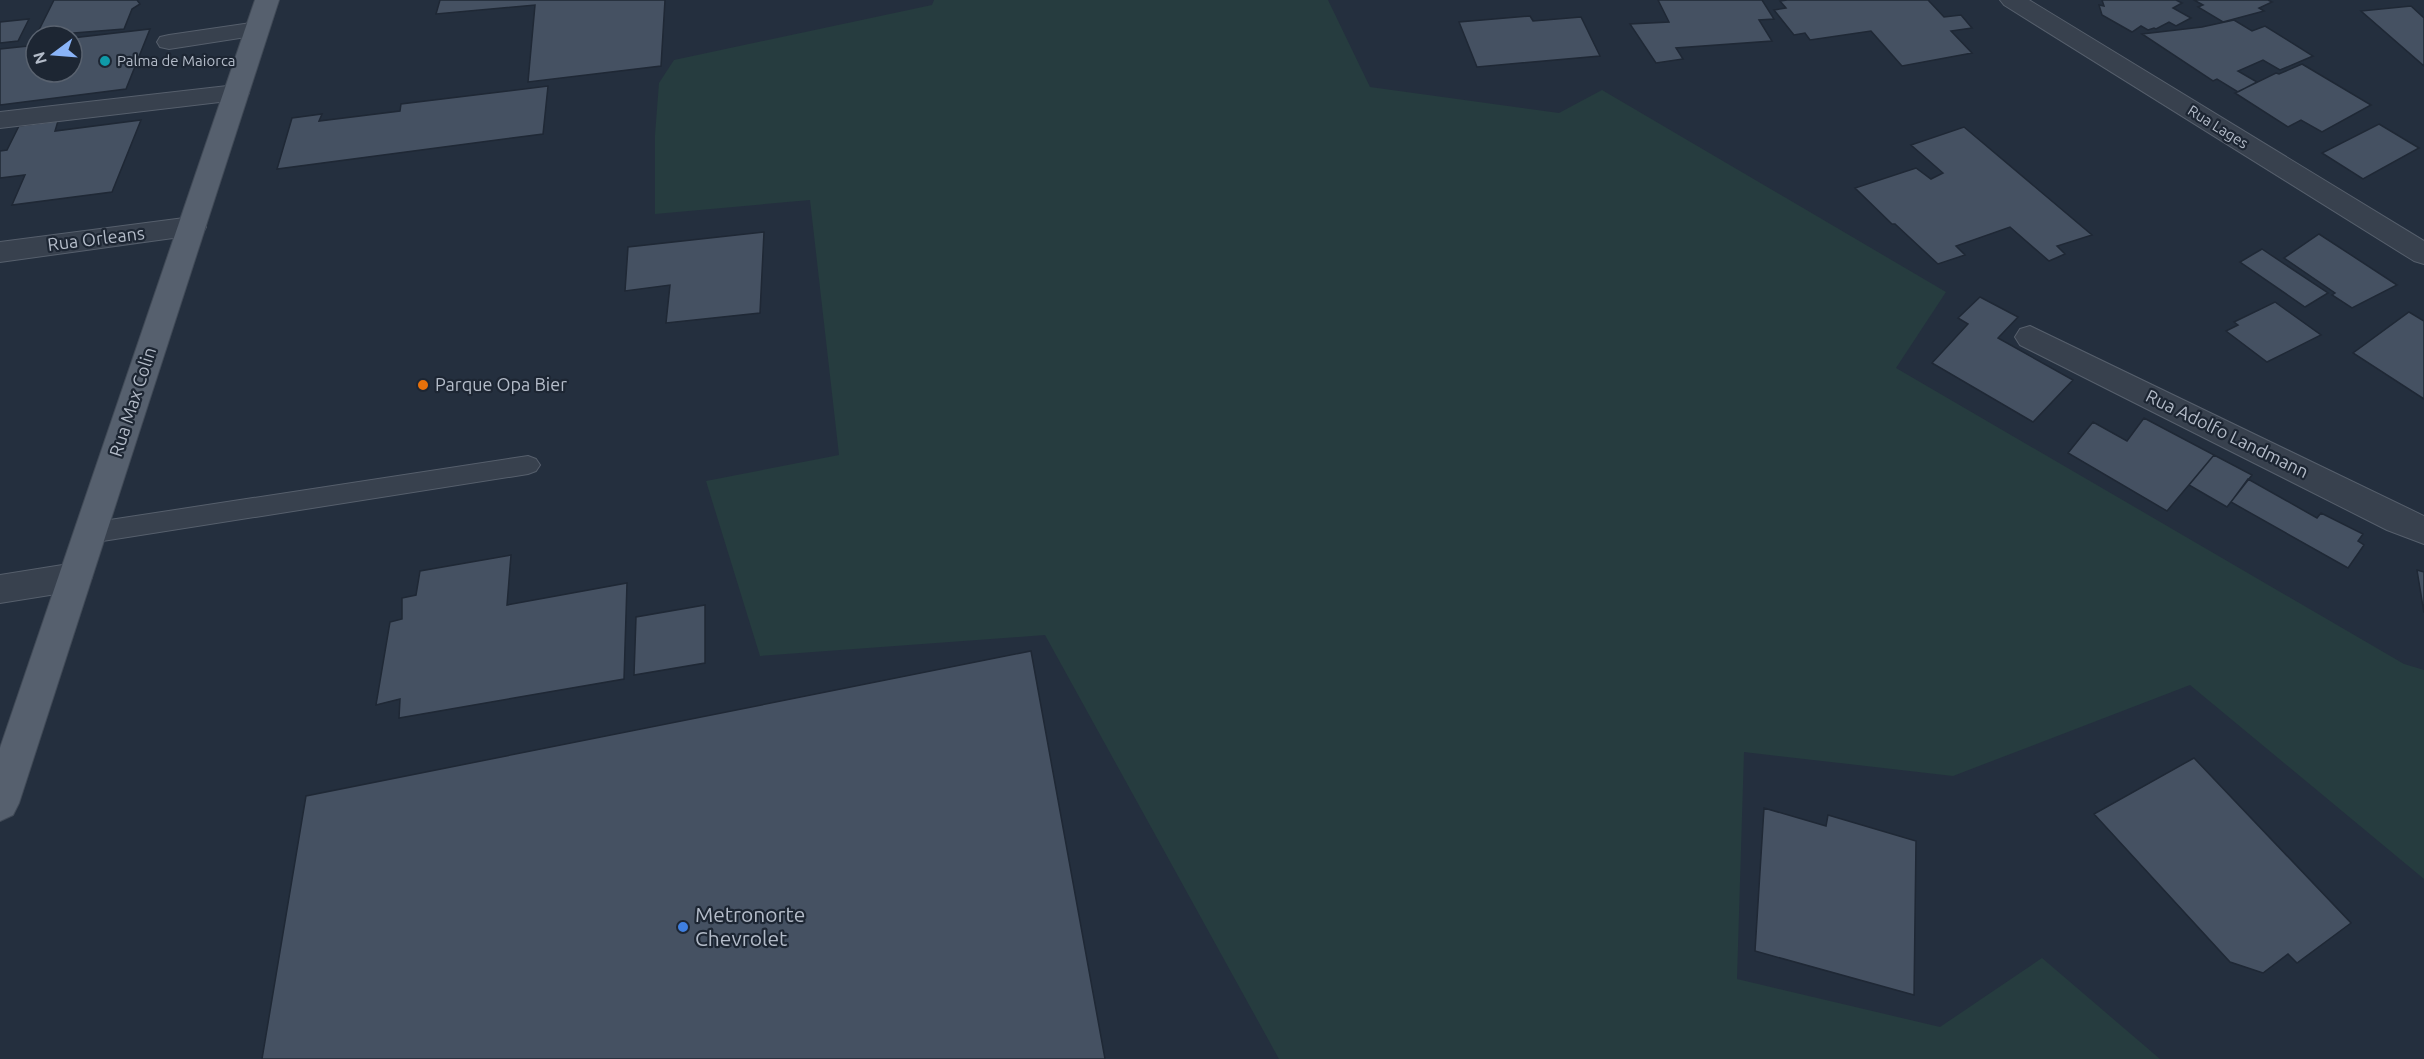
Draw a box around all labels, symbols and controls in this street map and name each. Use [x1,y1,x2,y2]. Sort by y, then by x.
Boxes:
north arrow [24,24,84,84]
text: N [29,50,50,66]
place label: Palma de Maiorca [117,52,236,69]
marker: Palma de Maiorca [98,54,112,68]
street label: Rua Lages [2185,101,2252,152]
street label: Rua Orleans [46,222,146,254]
street label: Rua Max Colin [105,344,159,459]
place label: Parque Opa Bier [435,374,567,394]
marker: Parque Opa Bier [416,378,430,392]
street label: Rua Adolfo Landmann [2143,385,2312,481]
place label: Metronorte Chevrolet [695,902,805,950]
marker: Metronorte Chevrolet [676,920,690,934]

